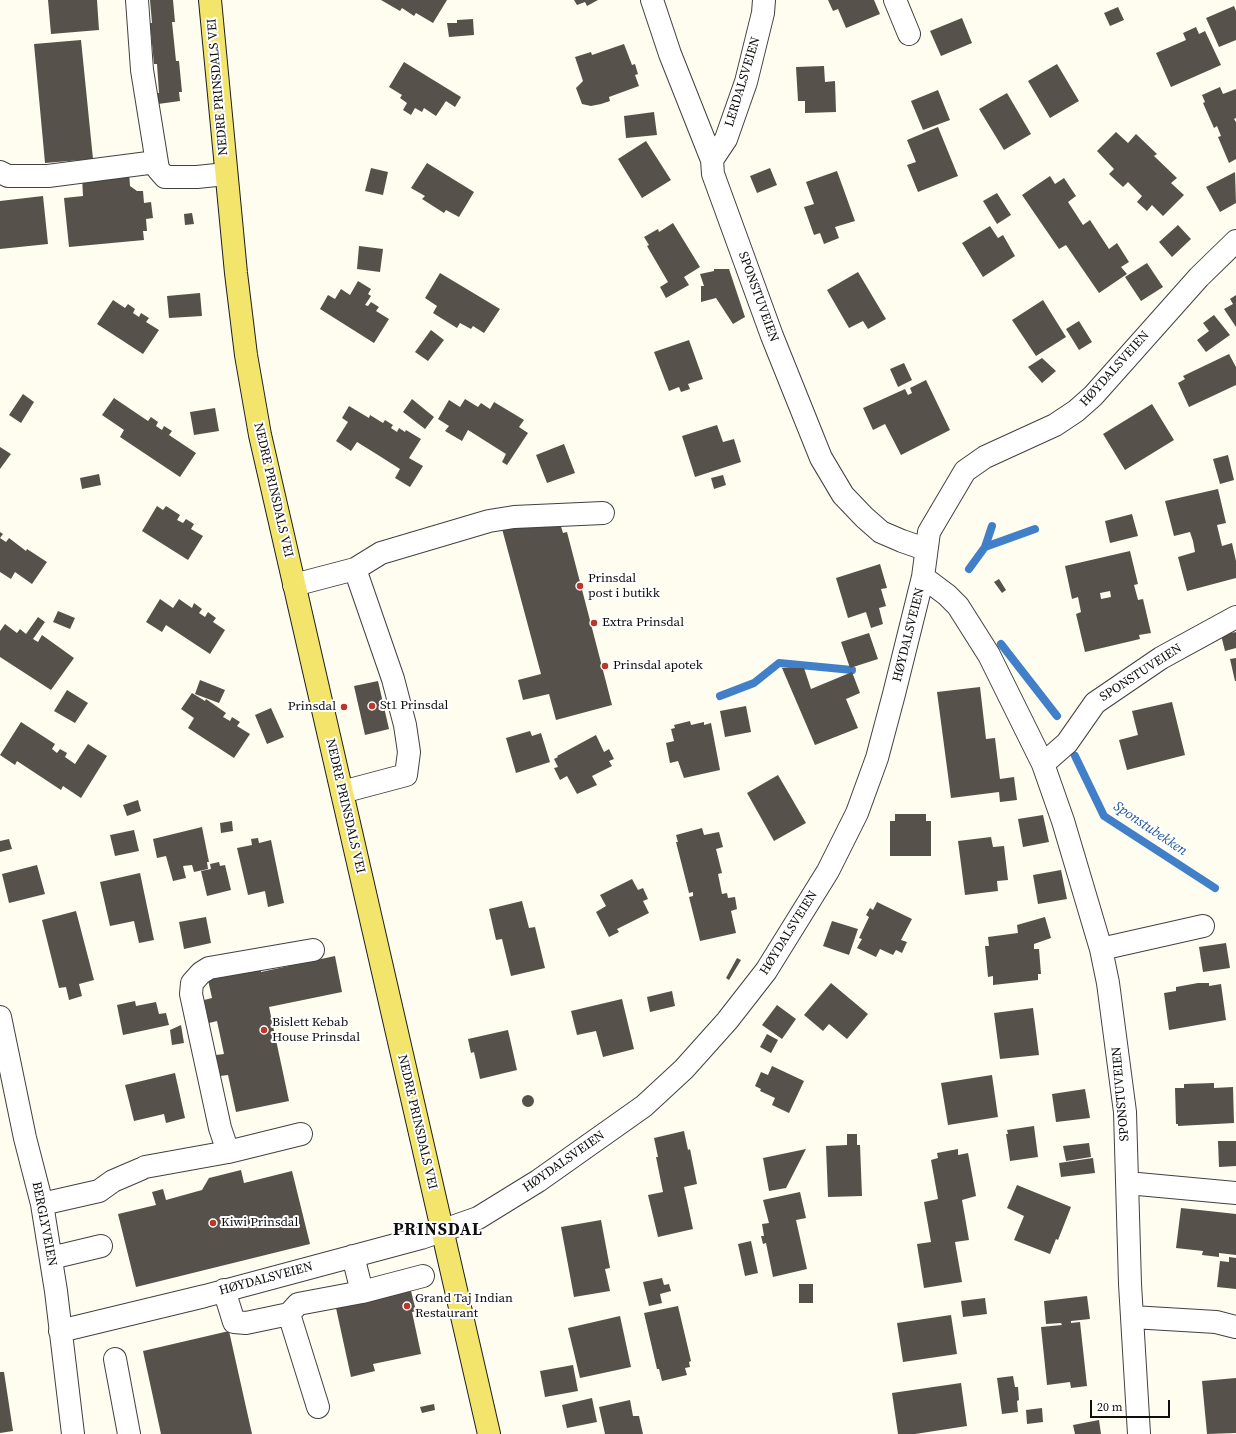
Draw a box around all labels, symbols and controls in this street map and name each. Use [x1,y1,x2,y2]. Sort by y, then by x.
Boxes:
street label: NEDRE PRINSDALS VEI [204,18,232,156]
street label: LERDALSVEIEN [722,35,764,129]
street label: SPONSTUVEIEN [734,250,782,344]
street label: HØYDALSVEIEN [1077,328,1153,410]
street label: NEDRE PRINSDALS VEI [250,421,296,559]
place label: Prinsdal post i butikk [588,571,660,602]
marker: Prinsdal post i butikk [575,581,585,591]
street label: HØYDALSVEIEN [890,586,928,684]
place label: Extra Prinsdal [602,615,684,631]
marker: Extra Prinsdal [589,618,599,628]
street label: SPONSTUVEIEN [1097,641,1185,705]
place label: Prinsdal apotek [613,658,703,674]
marker: Prinsdal apotek [600,661,610,671]
place label: St1 Prinsdal [380,698,448,714]
place label: Prinsdal [288,699,336,715]
marker: St1 Prinsdal [367,701,377,711]
marker: Prinsdal [339,702,349,712]
street label: NEDRE PRINSDALS VEI [322,737,368,875]
water label: Sponstubekken [1110,798,1190,860]
street label: HØYDALSVEIEN [757,888,821,978]
place label: Bislett Kebab House Prinsdal [272,1015,360,1046]
marker: Bislett Kebab House Prinsdal [259,1025,269,1035]
street label: SPONSTUVEIEN [1109,1046,1133,1142]
street label: NEDRE PRINSDALS VEI [394,1053,440,1191]
street label: HØYDALSVEIEN [520,1128,608,1196]
street label: BERGLYVEIEN [28,1180,60,1268]
place label: Kiwi Prinsdal [221,1215,298,1231]
marker: Kiwi Prinsdal [208,1218,218,1228]
district label: PRINSDAL [393,1221,483,1241]
street label: HØYDALSVEIEN [217,1259,315,1299]
place label: Grand Taj Indian Restaurant [415,1291,513,1322]
marker: Grand Taj Indian Restaurant [402,1301,412,1311]
scale bar [1092,1392,1172,1418]
text: 20 m [1097,1399,1123,1415]

